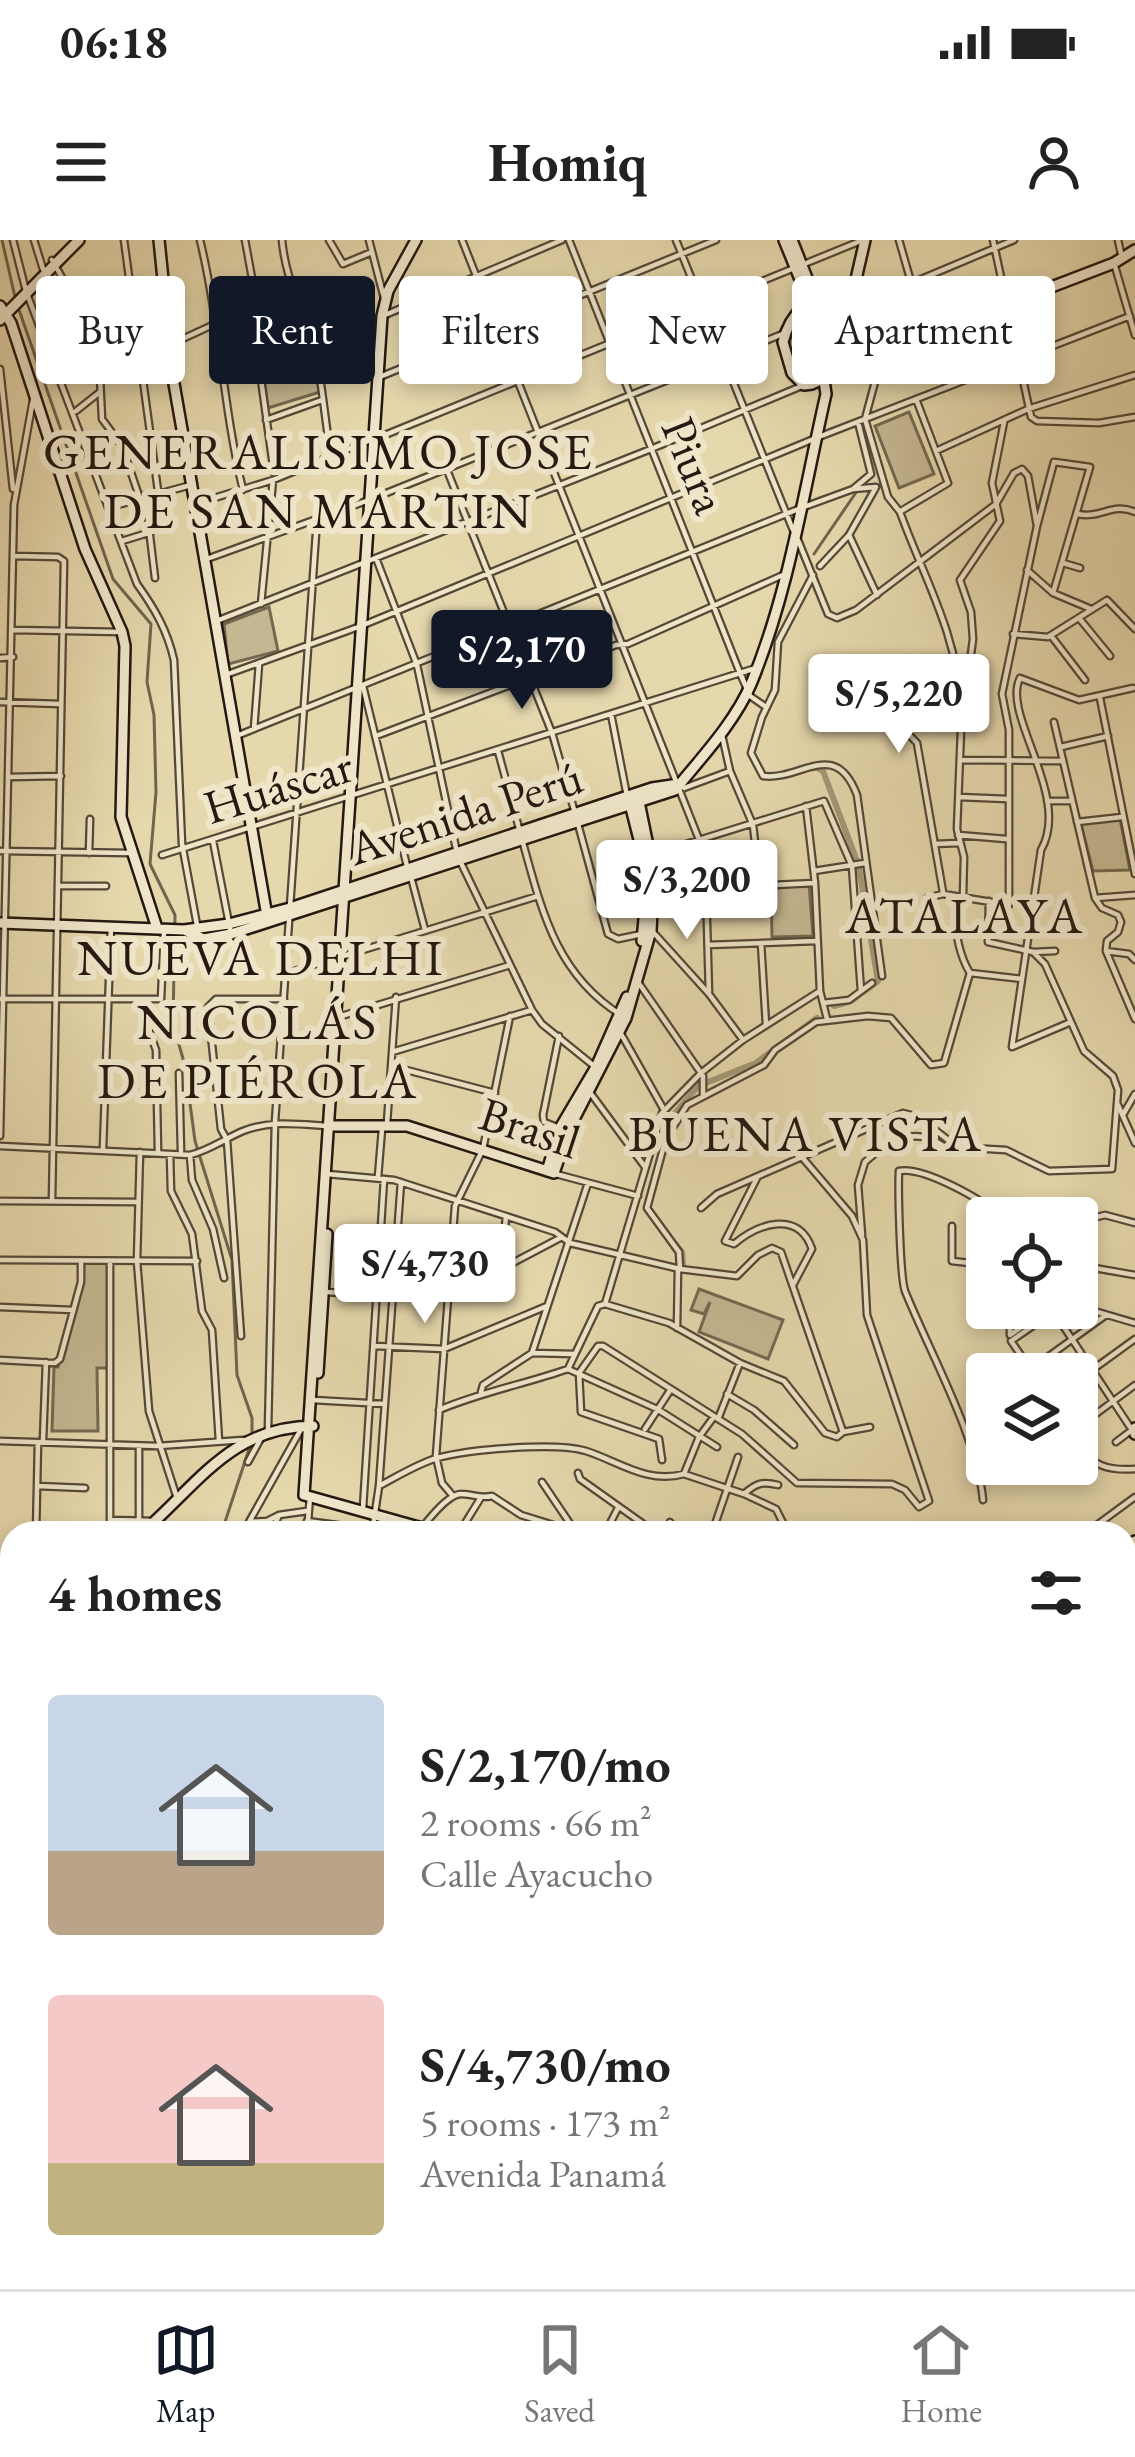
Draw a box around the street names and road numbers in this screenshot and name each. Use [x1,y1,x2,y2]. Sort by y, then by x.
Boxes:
street label: Piura [648,408,743,523]
street label: Huáscar [196,734,360,838]
street label: Avenida Perú [339,745,590,879]
street label: Brasil [472,1082,588,1172]

